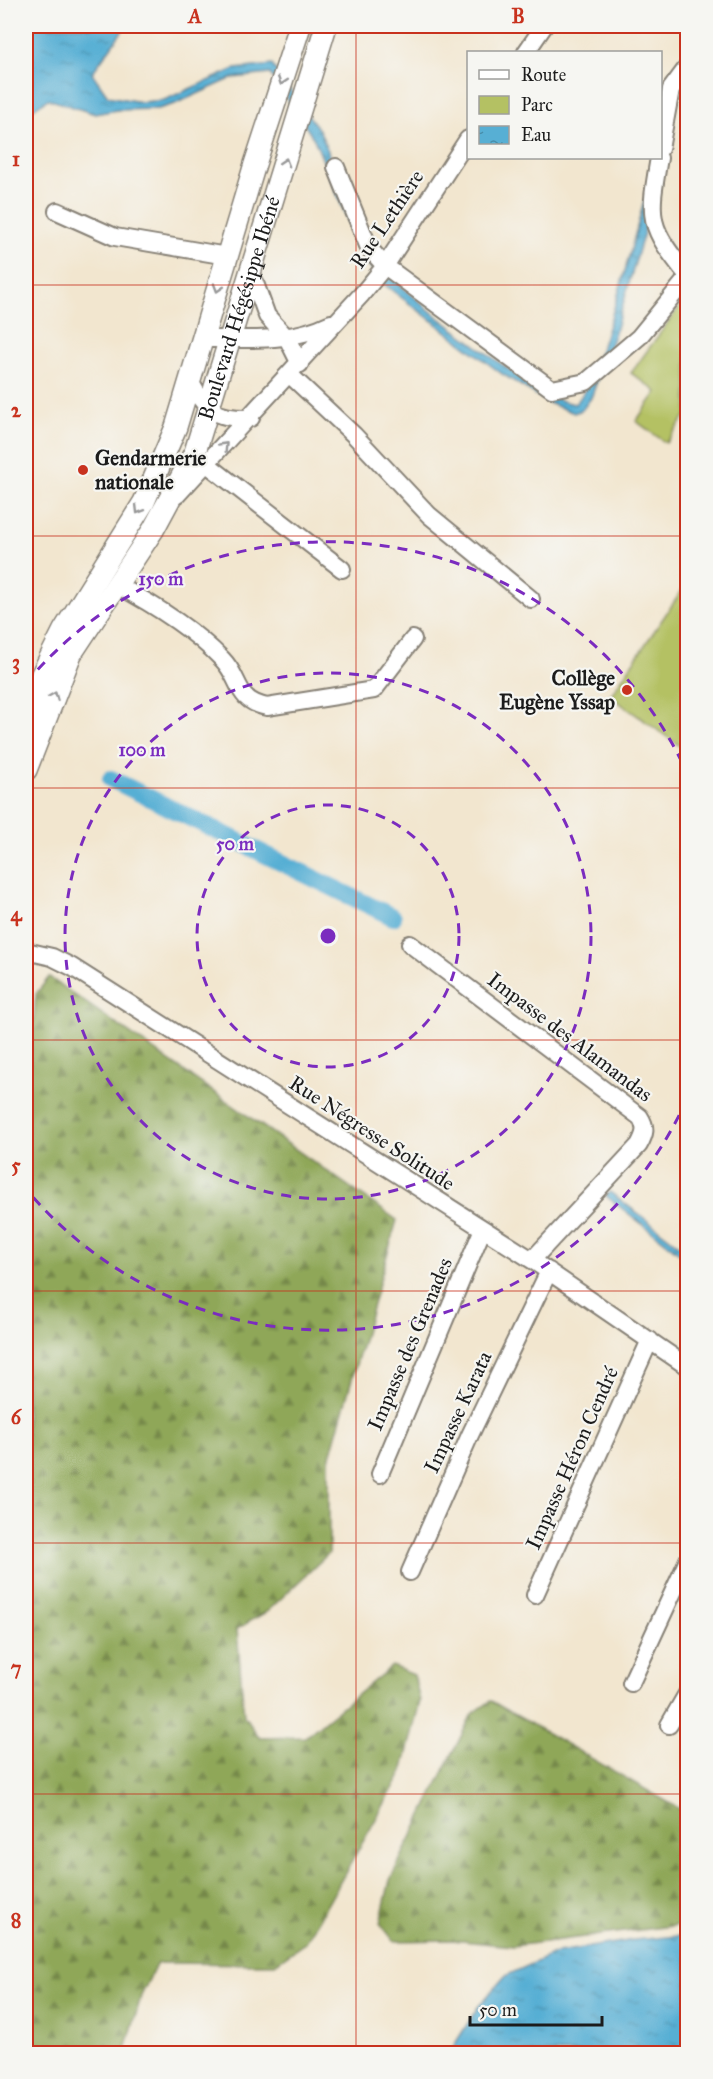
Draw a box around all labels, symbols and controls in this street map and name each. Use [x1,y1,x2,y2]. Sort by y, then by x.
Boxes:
text: A [186,4,202,28]
text: B [511,4,525,28]
legend [467,51,662,159]
text: Route [521,64,566,86]
one-way arrow [276,75,289,86]
text: Parc [521,94,553,116]
text: Eau [521,124,551,146]
text: 1 [12,147,20,171]
one-way arrow [278,157,290,168]
street label: Rue Lethière [345,165,430,273]
street label: Boulevard Hégésippe Ibéné [193,193,286,423]
one-way arrow [213,282,225,292]
text: 2 [11,398,22,422]
one-way arrow [216,442,227,453]
place label: Gendarmerie nationale [95,445,207,495]
marker: Gendarmerie nationale [76,463,90,477]
one-way arrow [134,504,146,514]
text: 150 m [139,568,184,590]
text: 3 [12,650,20,675]
place label: Collège Eugène Yssap [499,665,615,715]
marker: Collège Eugène Yssap [620,683,634,697]
one-way arrow [46,691,59,701]
text: 100 m [119,739,166,761]
text: 50 m [216,833,255,855]
text: 4 [10,902,22,927]
centre of rings [318,926,338,946]
street label: Impasse des Alamandas [482,967,658,1107]
street label: Rue Négresse Solitude [284,1070,460,1196]
text: 5 [11,1153,21,1177]
street label: Impasse des Grenades [362,1254,458,1434]
street label: Impasse Karata [418,1347,498,1477]
street label: Impasse Héron Cendré [520,1362,624,1553]
text: 6 [11,1405,23,1429]
text: 7 [11,1656,22,1680]
text: 8 [11,1908,21,1932]
scale bar [470,1989,602,2027]
text: 50 m [479,1999,517,2021]

